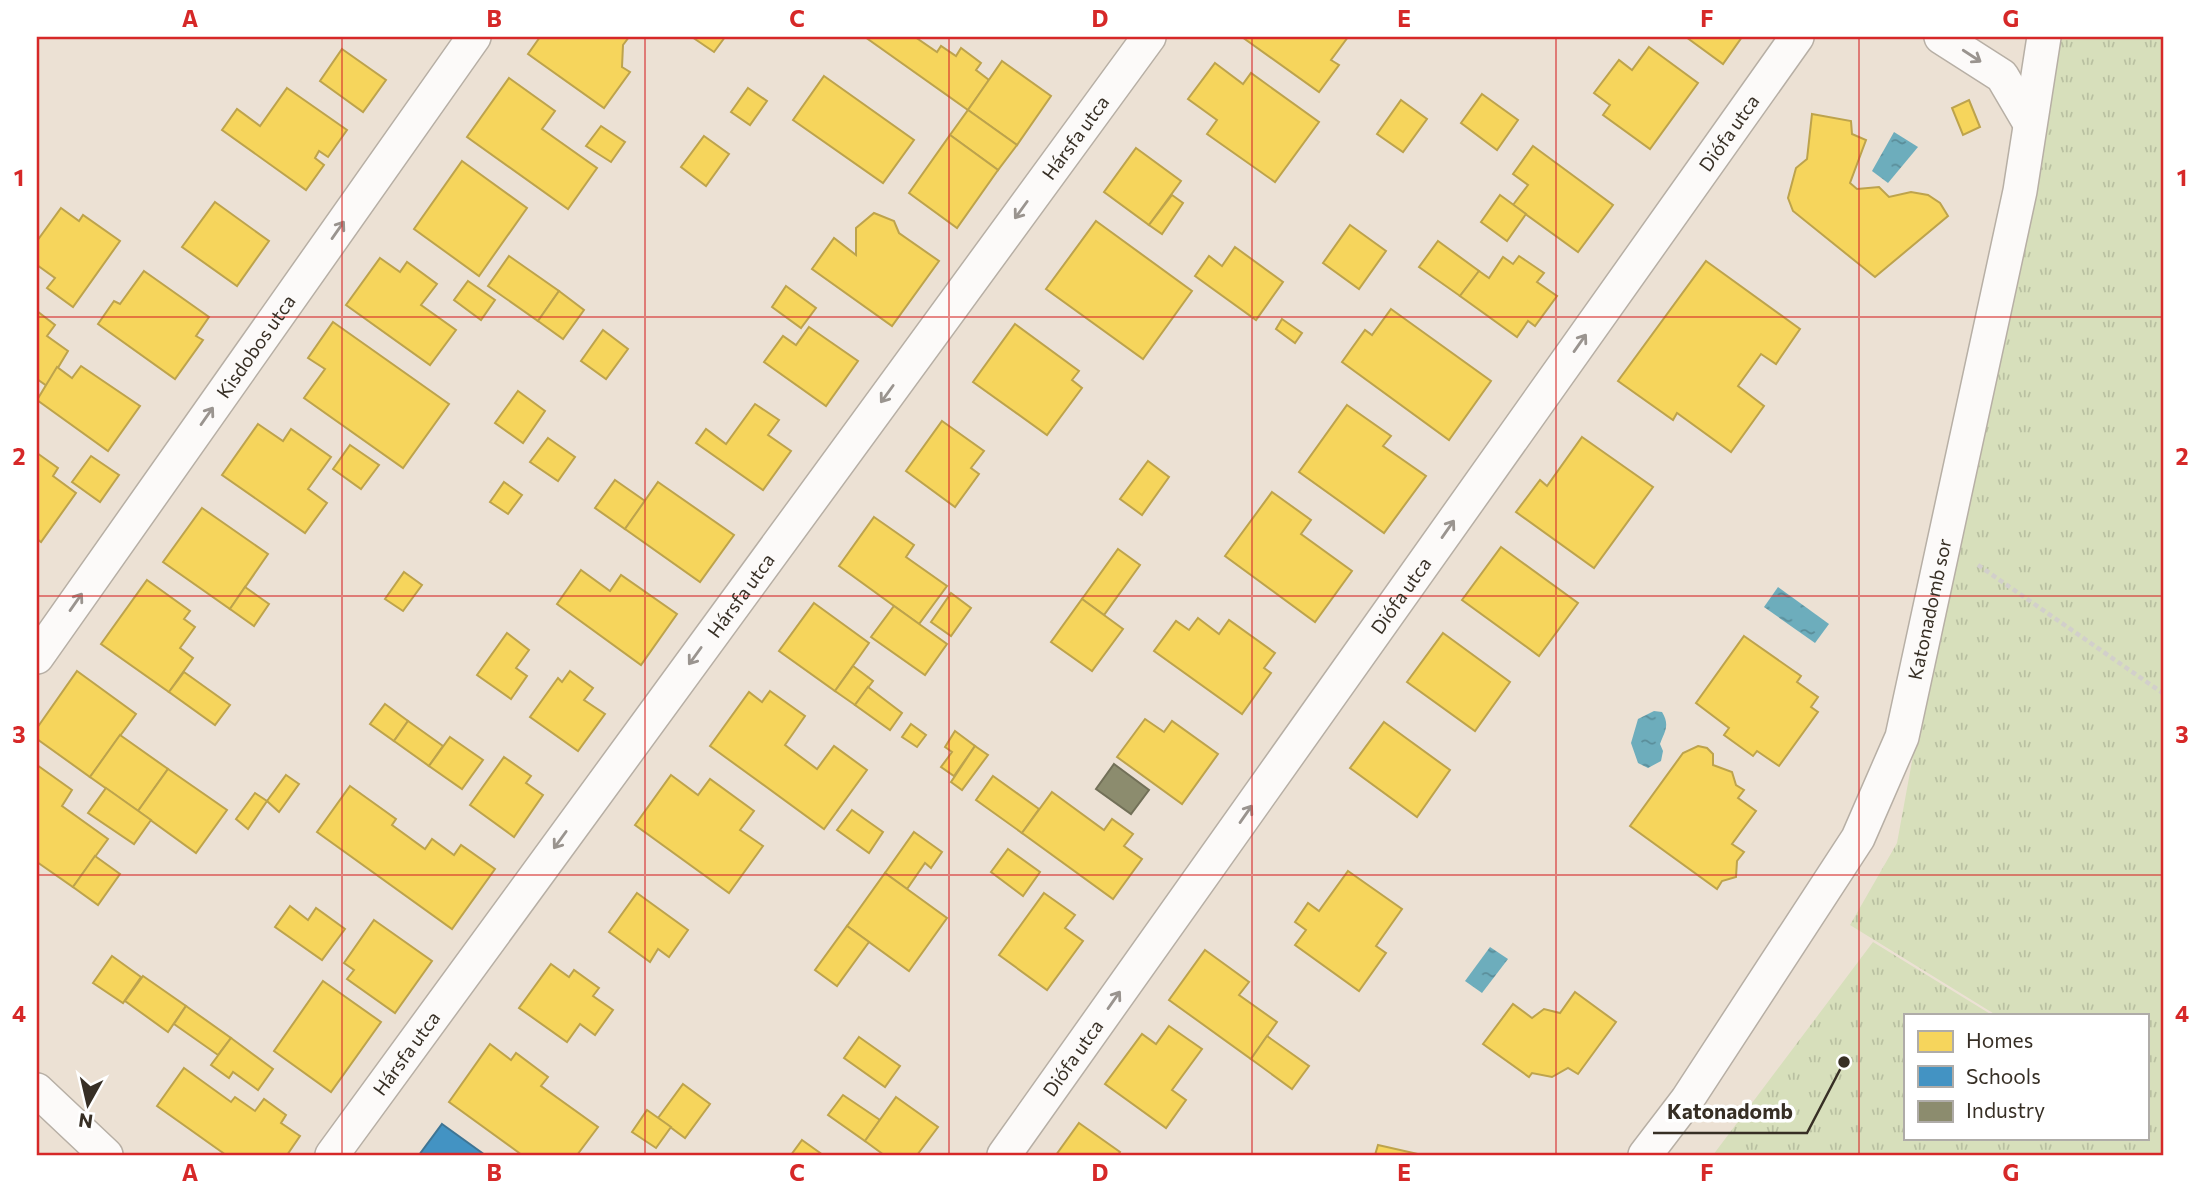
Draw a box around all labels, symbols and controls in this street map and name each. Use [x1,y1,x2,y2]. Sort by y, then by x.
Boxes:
text: A [182,4,199,32]
text: B [486,4,502,32]
text: C [789,4,805,32]
text: D [1092,4,1109,32]
text: E [1397,4,1411,32]
text: F [1700,4,1714,32]
text: G [2003,4,2019,32]
one-way arrow [1961,50,1981,64]
street label: Diófa utca [1693,90,1764,176]
street label: Hársfa utca [1037,91,1113,184]
text: 1 [14,163,24,191]
text: 1 [2177,163,2187,191]
one-way arrow [1014,200,1029,219]
one-way arrow [331,221,345,240]
street label: Kisdobos utca [211,290,300,402]
one-way arrow [1573,334,1587,353]
one-way arrow [880,384,894,403]
one-way arrow [200,407,214,426]
text: 2 [12,442,26,470]
text: 2 [2175,442,2189,470]
one-way arrow [1441,520,1455,539]
street label: Katonadomb sor [1903,536,1956,682]
street label: Hársfa utca [702,549,779,642]
street label: Diófa utca [1365,552,1435,638]
one-way arrow [69,593,83,612]
one-way arrow [687,646,702,665]
text: 3 [12,720,26,748]
text: 3 [2175,720,2189,748]
one-way arrow [1239,805,1253,824]
one-way arrow [553,830,567,849]
one-way arrow [1107,991,1121,1010]
text: 4 [12,999,26,1027]
text: 4 [2175,999,2189,1027]
street label: Hársfa utca [368,1006,444,1100]
legend [1904,1014,2148,1140]
street label: Diófa utca [1037,1015,1107,1100]
text: Homes [1966,1027,2033,1052]
text: Schools [1966,1063,2041,1088]
north arrow [52,1070,122,1140]
callout: Katonadomb [1653,1091,1807,1133]
text: Industry [1966,1097,2045,1122]
text: Katonadomb [1667,1098,1793,1123]
text: N [77,1109,94,1134]
text: A [182,1158,199,1186]
text: B [486,1158,502,1186]
text: C [789,1158,805,1186]
text: D [1092,1158,1109,1186]
text: E [1397,1158,1411,1186]
text: F [1700,1158,1714,1186]
text: G [2003,1158,2019,1186]

